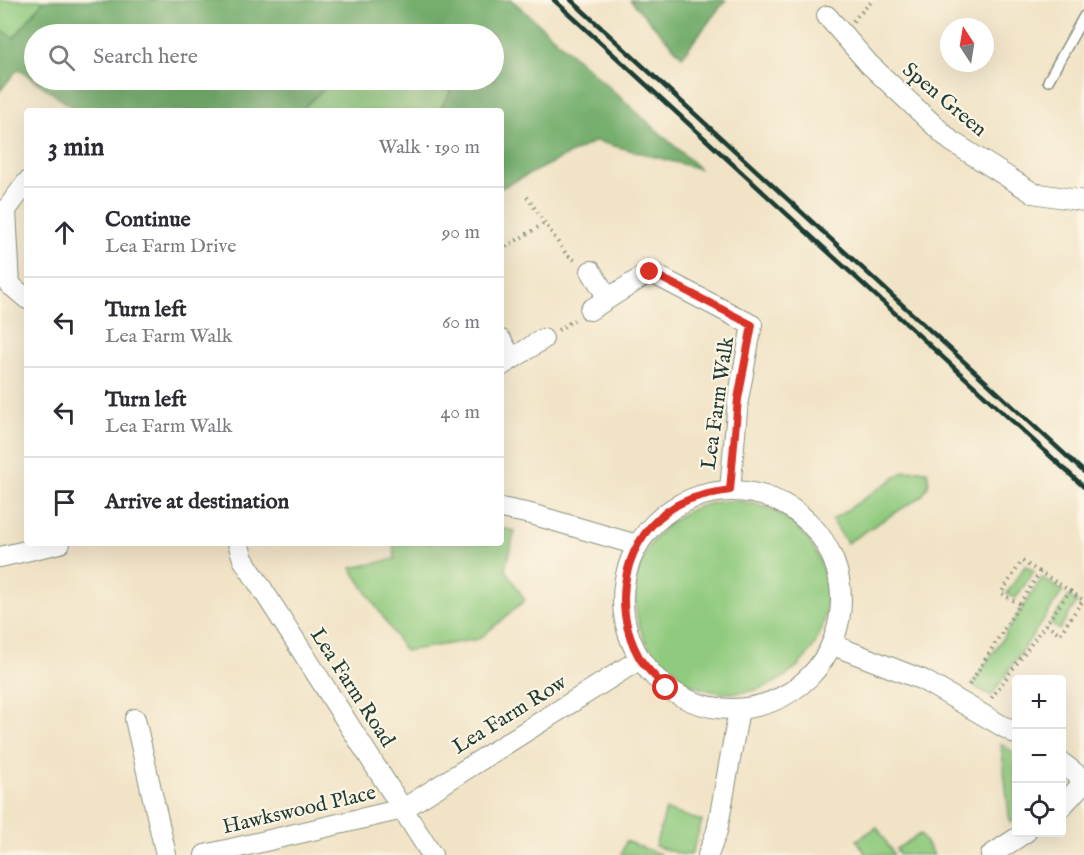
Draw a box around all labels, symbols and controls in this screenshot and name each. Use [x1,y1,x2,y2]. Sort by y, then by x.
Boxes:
north arrow [940,18,994,72]
search box [24,24,504,90]
icon: search [45,41,78,74]
text: Search here [93,43,198,71]
street label: Spen Green [896,57,992,143]
text: 3 min [48,131,104,164]
text: Walk · 190 m [378,135,480,160]
text: Continue [105,206,191,234]
icon: ahead [48,216,81,249]
text: 90 m [442,220,480,245]
text: Lea Farm Drive [105,234,236,259]
route end [636,258,662,284]
text: Turn left [105,296,187,324]
icon: left [48,306,81,339]
text: 60 m [442,310,480,335]
text: Lea Farm Walk [105,324,232,349]
street label: Lea Farm Walk [696,334,741,471]
text: Turn left [105,386,187,414]
icon: left [48,396,81,429]
text: 40 m [441,400,480,425]
text: Lea Farm Walk [105,414,232,439]
icon: arrive [48,486,81,519]
text: Arrive at destination [105,488,289,516]
street label: Lea Farm Road [303,623,401,753]
street label: Lea Farm Row [448,669,573,761]
route start [652,674,678,700]
map controls [1012,675,1066,837]
button: + [1012,675,1066,729]
button: − [1012,729,1066,783]
street label: Hawkswood Place [220,780,379,841]
button: locate [1012,783,1066,837]

